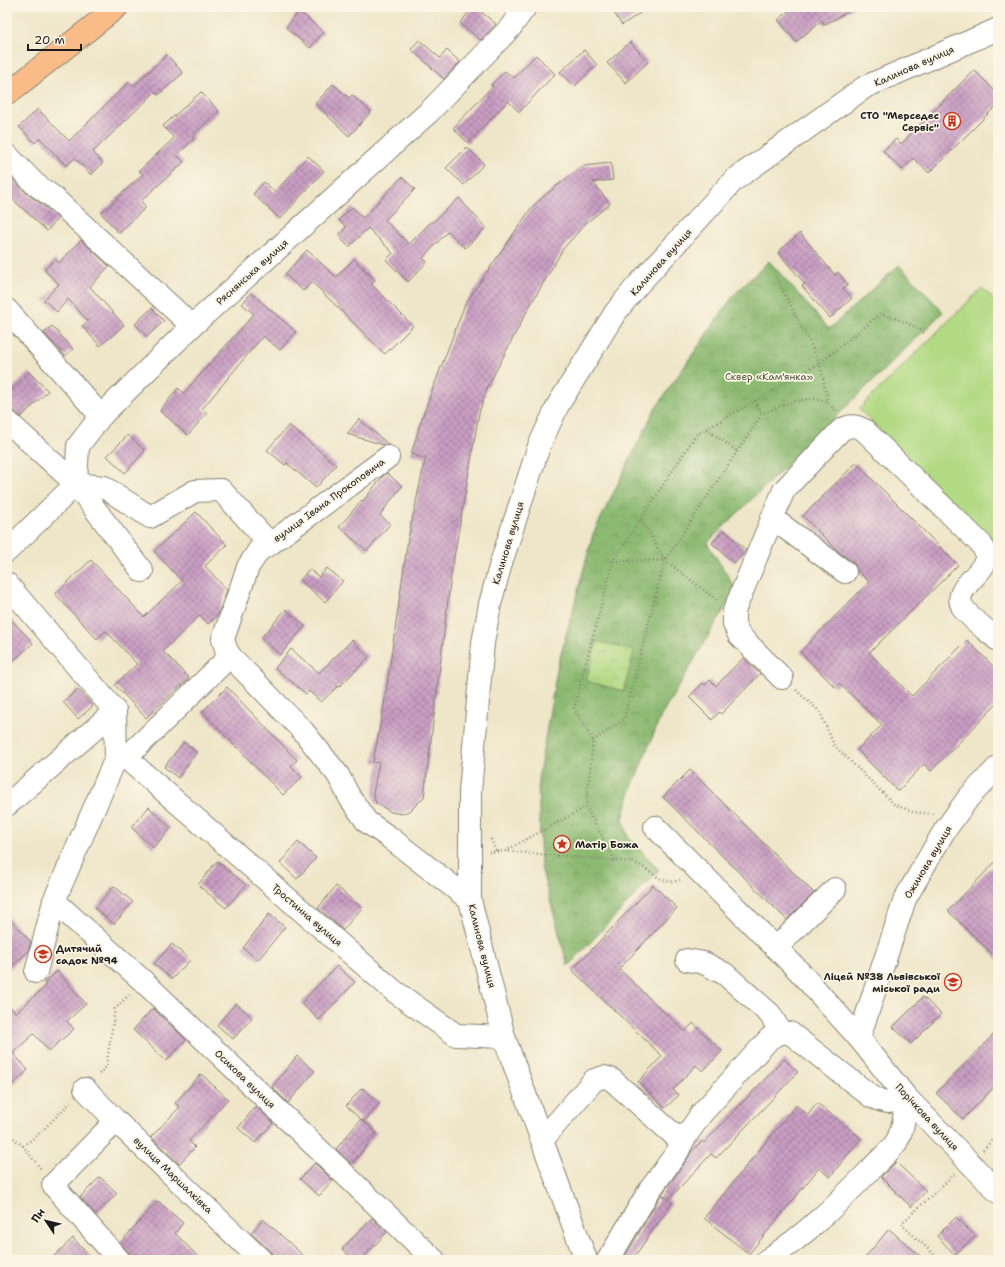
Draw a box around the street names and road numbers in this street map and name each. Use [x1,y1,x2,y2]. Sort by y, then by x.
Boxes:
street label: Калинова вулиця [872,43,956,89]
street label: Калинова вулиця [627,226,695,298]
street label: Ряснянська вулиця [213,236,291,308]
street label: вулиця Івана Прокоповича [271,455,388,545]
street label: Калинова вулиця [489,500,527,586]
street label: Ожинова вулиця [901,823,955,901]
street label: Тростинна вулиця [269,881,345,949]
street label: Калинова вулиця [465,903,499,989]
street label: Осикова вулиця [212,1047,278,1111]
street label: Порічкова вулиця [893,1081,961,1153]
street label: вулиця Маршалківка [131,1134,216,1217]

